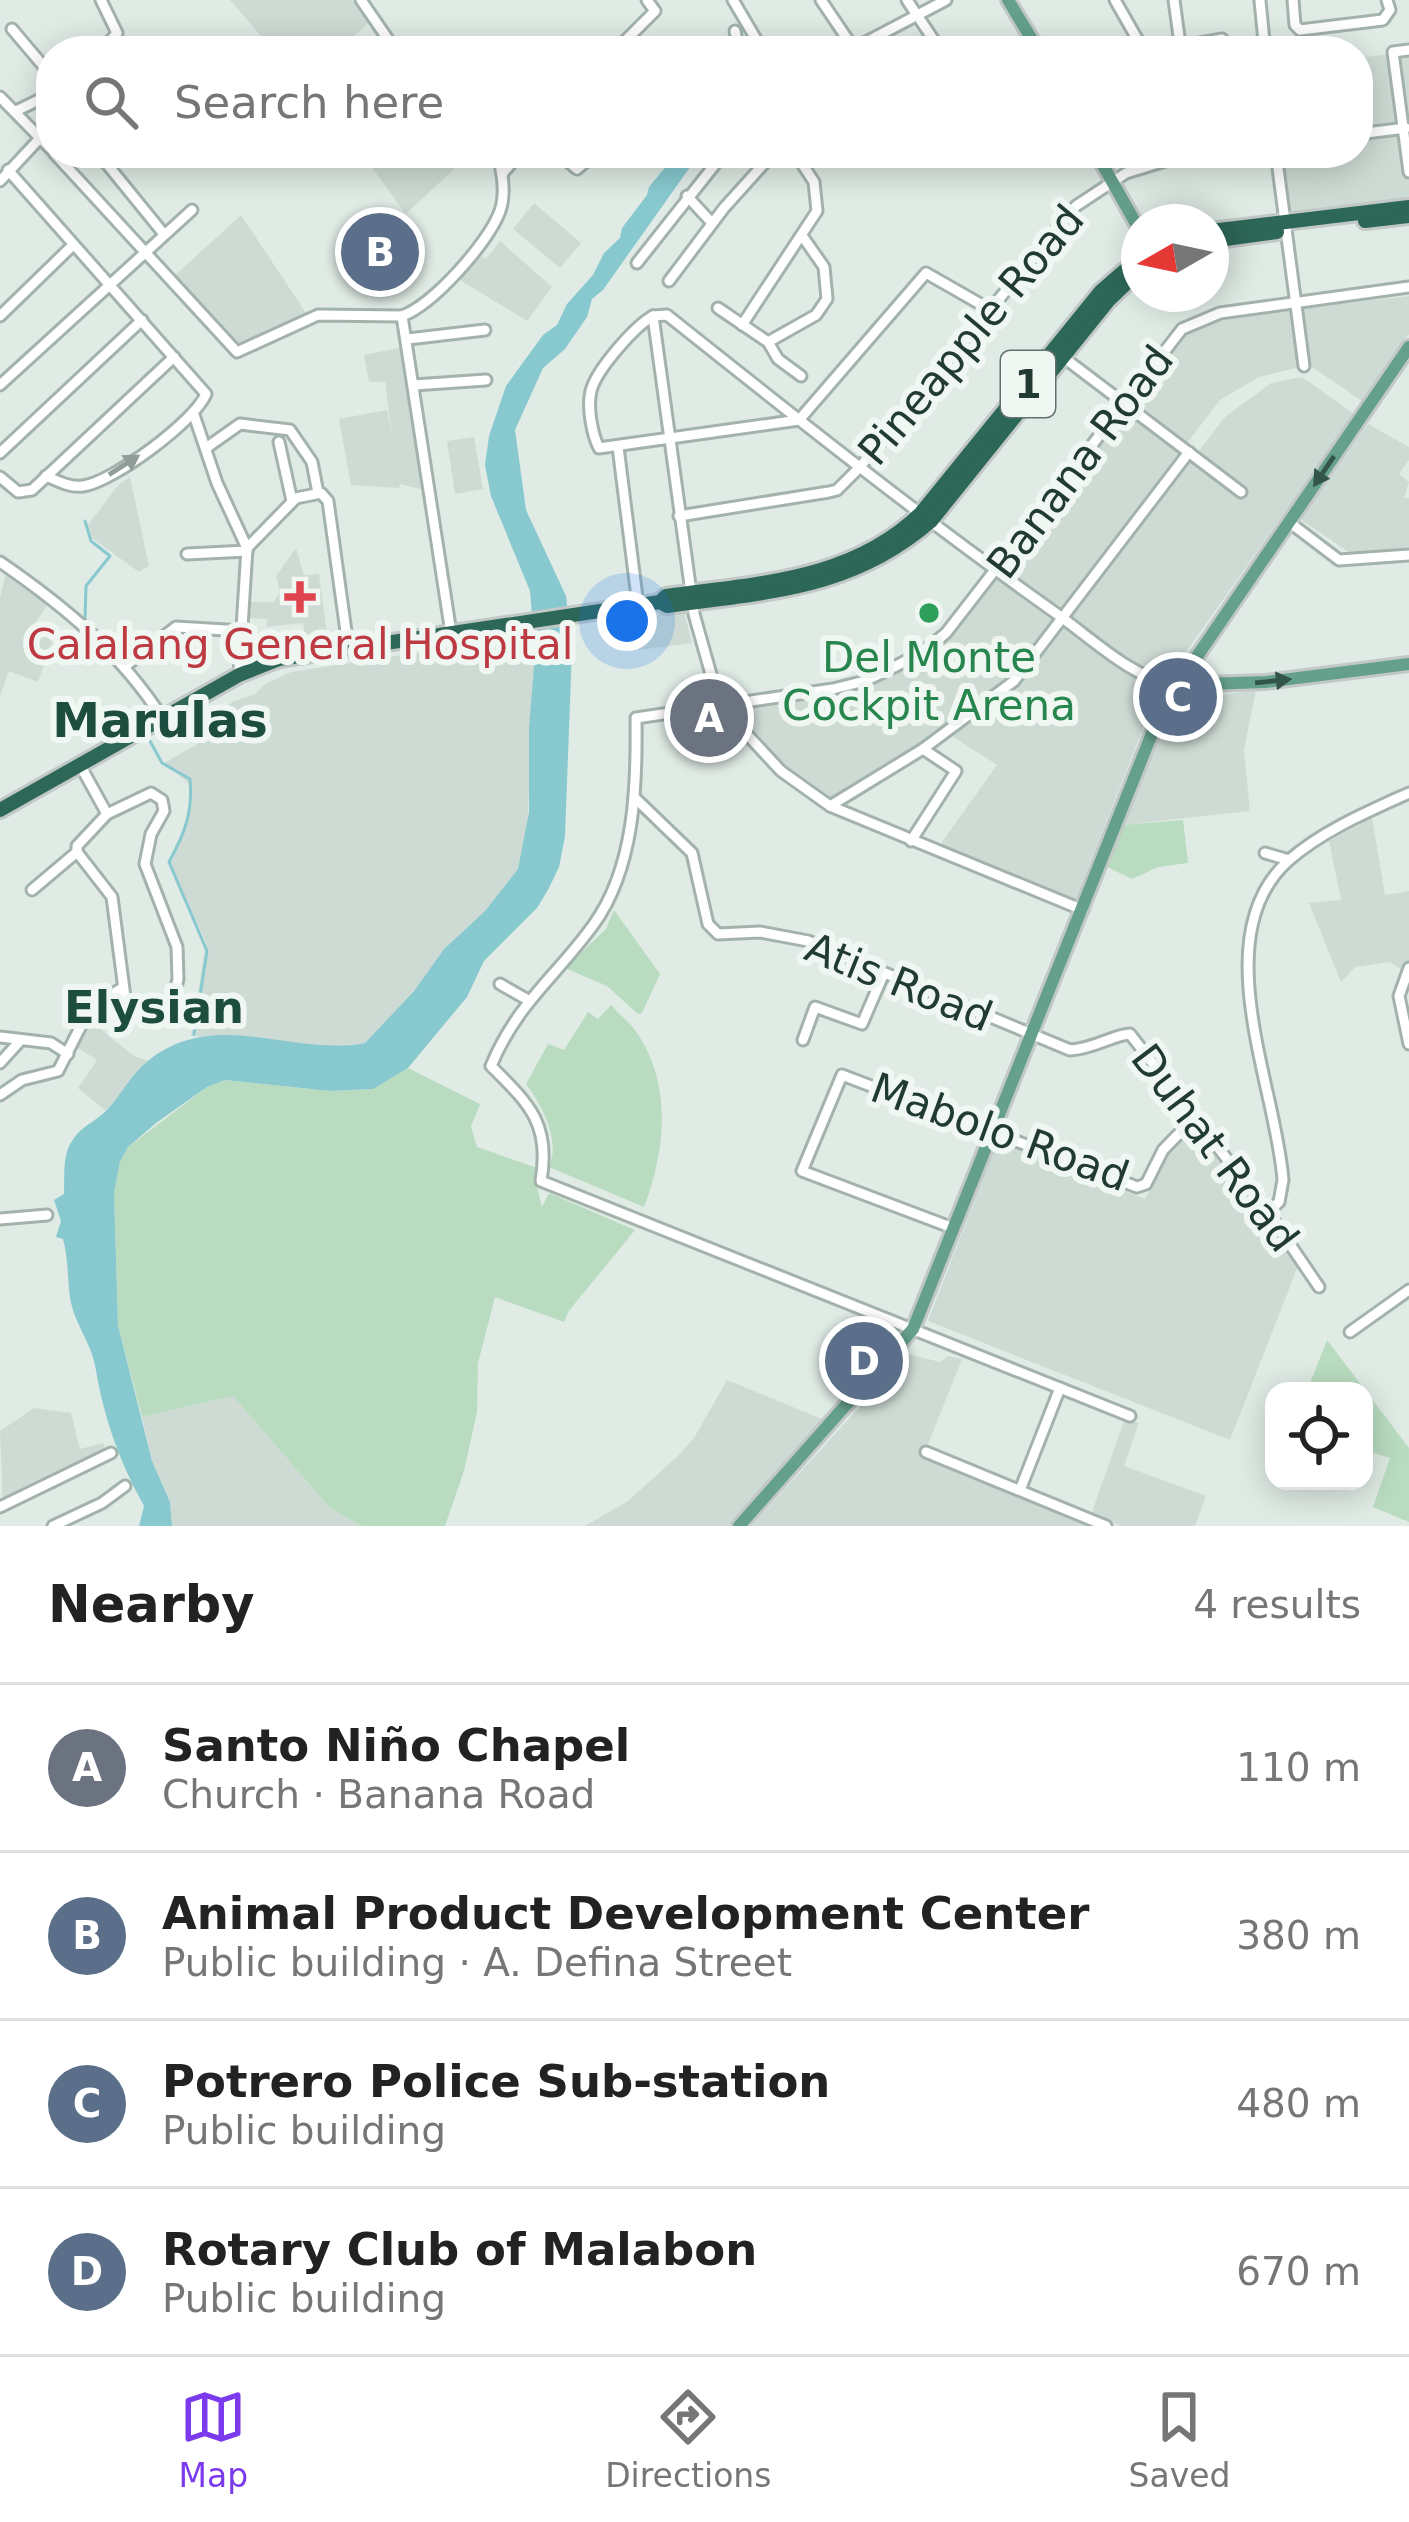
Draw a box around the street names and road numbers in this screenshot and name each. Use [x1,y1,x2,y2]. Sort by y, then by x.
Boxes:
street label: Pineapple Road [848,195,1094,475]
street label: Banana Road [977,336,1183,588]
road number: 1 [1001,351,1055,417]
street label: Atis Road [799,922,999,1042]
street label: Duhat Road [1121,1035,1309,1261]
street label: Mabolo Road [865,1063,1135,1201]

